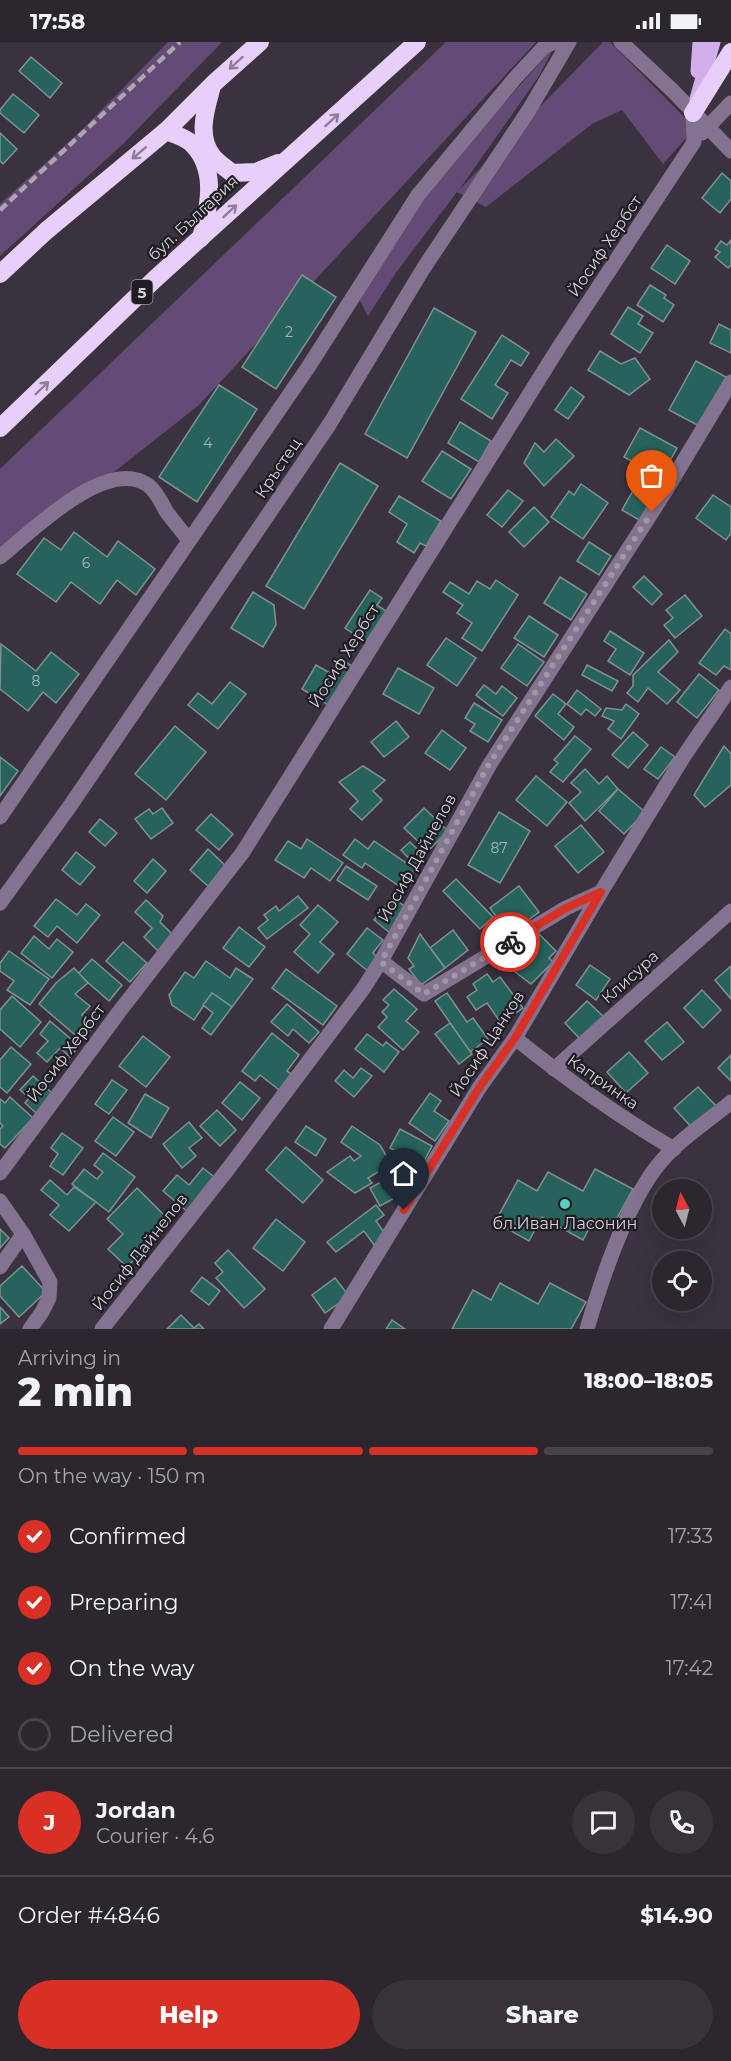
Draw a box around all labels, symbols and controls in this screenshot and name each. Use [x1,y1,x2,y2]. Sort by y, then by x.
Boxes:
text: 17:58 [30,8,85,35]
one-way arrow [229,56,244,70]
one-way arrow [324,113,339,127]
one-way arrow [131,146,147,159]
street label: бул. България [144,171,242,265]
street label: Йосиф Хербст [564,191,646,300]
one-way arrow [222,204,237,218]
road number: 5 [132,280,152,304]
house number: 2 [285,323,293,341]
one-way arrow [35,381,50,395]
house number: 4 [203,434,213,452]
street label: Кръстец [251,434,305,502]
pin [626,450,677,512]
icon: bag [635,459,668,492]
house number: 6 [82,554,91,572]
street label: Йосиф Хербст [305,601,384,711]
house number: 8 [32,672,41,690]
street label: Йосиф Дайнелов [374,791,460,925]
house number: 87 [490,839,508,857]
courier [480,912,540,972]
icon: bike [494,926,527,959]
street label: Клисура [598,946,662,1008]
street label: Йосиф Цанков [446,987,528,1101]
street label: Йосиф Хербст [23,1000,109,1106]
street label: Капринка [564,1051,642,1113]
pin [378,1148,429,1210]
icon: home [387,1157,420,1190]
north arrow [652,1179,712,1239]
map controls [652,1179,712,1311]
street label: Йосиф Дайнелов [88,1190,192,1314]
marker: бл.Иван Ласонин [558,1197,572,1211]
place label: бл.Иван Ласонин [493,1214,637,1233]
button: locate [652,1251,712,1311]
text: Arriving in [18,1346,121,1370]
text: 18:00–18:05 [584,1367,713,1394]
text: 2 min [18,1368,133,1416]
text: On the way · 150 m [18,1464,206,1488]
icon: check [18,1520,51,1553]
text: Confirmed [69,1523,186,1550]
text: 17:33 [668,1524,713,1548]
icon: check [18,1586,51,1619]
text: Preparing [69,1589,178,1616]
text: 17:41 [670,1590,713,1614]
icon: check [18,1652,51,1685]
text: On the way [69,1655,194,1682]
text: 17:42 [666,1656,713,1680]
text: Delivered [69,1721,174,1748]
button: chat [572,1791,635,1854]
button: phone [650,1791,713,1854]
text: Jordan [96,1797,176,1824]
text: J [44,1809,55,1836]
text: Courier · 4.6 [96,1824,214,1848]
text: Order #4846 [18,1902,160,1929]
text: $14.90 [640,1902,713,1929]
button: Help [18,1980,360,2049]
button: Share [372,1980,713,2049]

